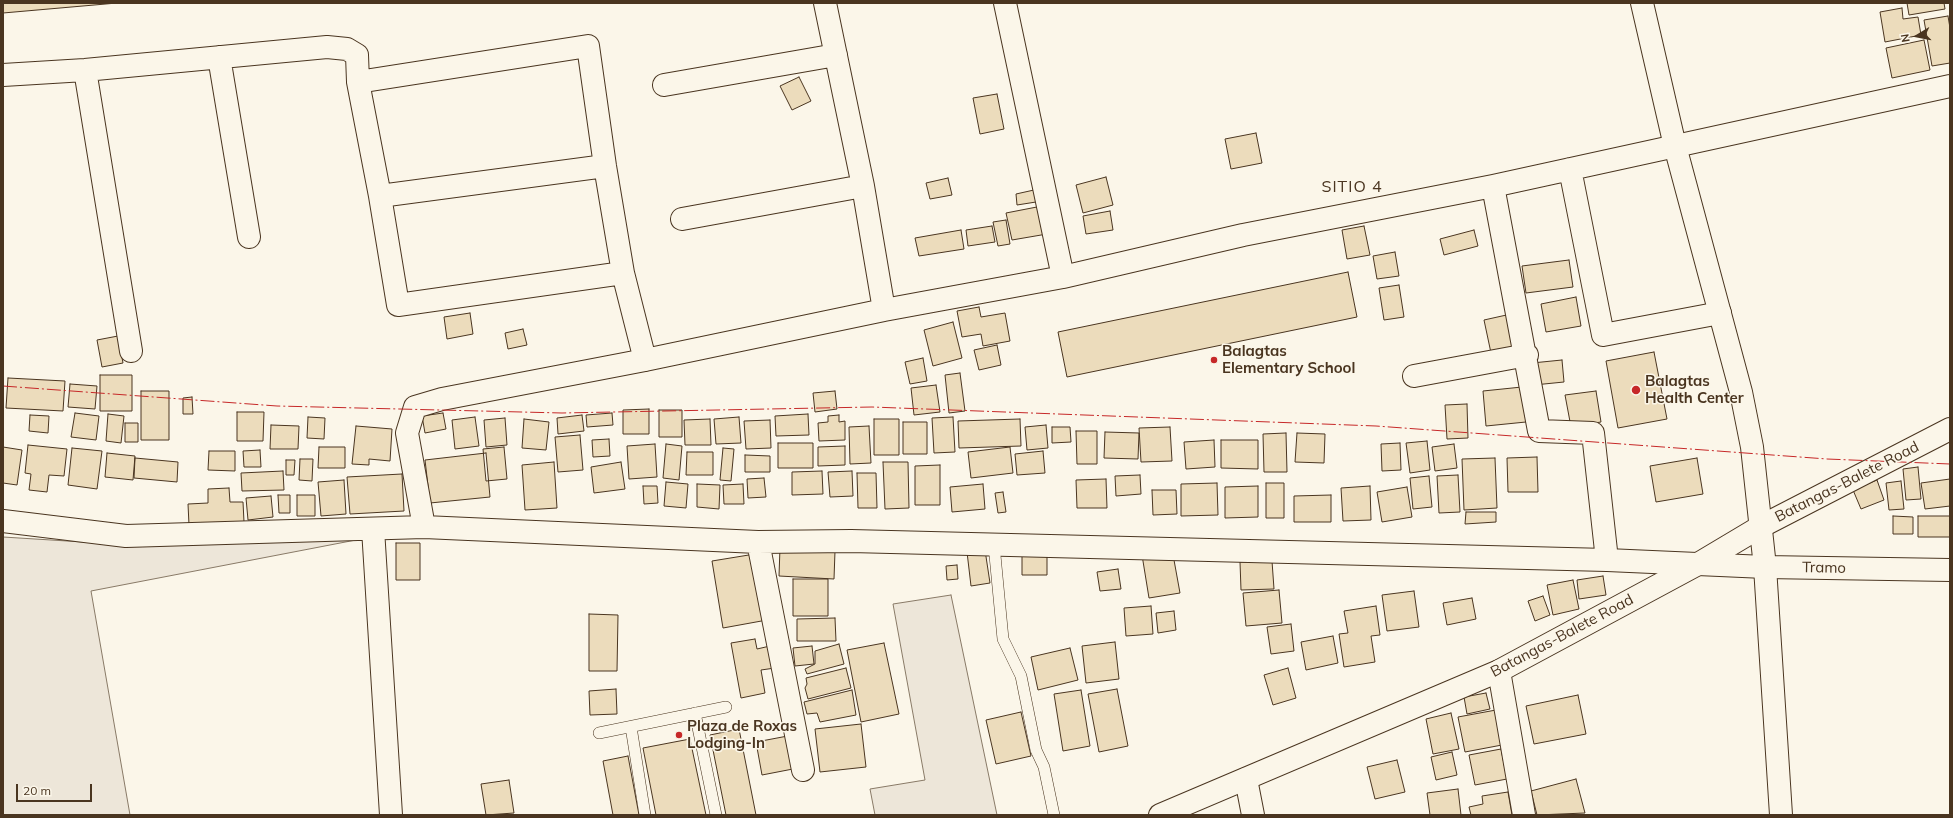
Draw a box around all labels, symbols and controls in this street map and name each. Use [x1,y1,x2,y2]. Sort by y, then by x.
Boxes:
north arrow [1897,16,1937,56]
text: N [1898,33,1913,43]
district label: SITIO 4 [1321,177,1383,197]
place label: Balagtas Elementary School [1222,342,1355,377]
marker: Balagtas Elementary School [1209,355,1219,365]
place label: Balagtas Health Center [1645,372,1744,407]
marker: Balagtas Health Center [1630,384,1642,396]
street label: Batangas-Balete Road [1772,438,1922,526]
street label: Tramo [1802,559,1846,577]
street label: Batangas-Balete Road [1488,591,1636,681]
place label: Plaza de Roxas Lodging-In [687,717,797,752]
marker: Plaza de Roxas Lodging-In [674,730,684,740]
scale bar [18,776,94,802]
text: 20 m [23,783,51,798]

